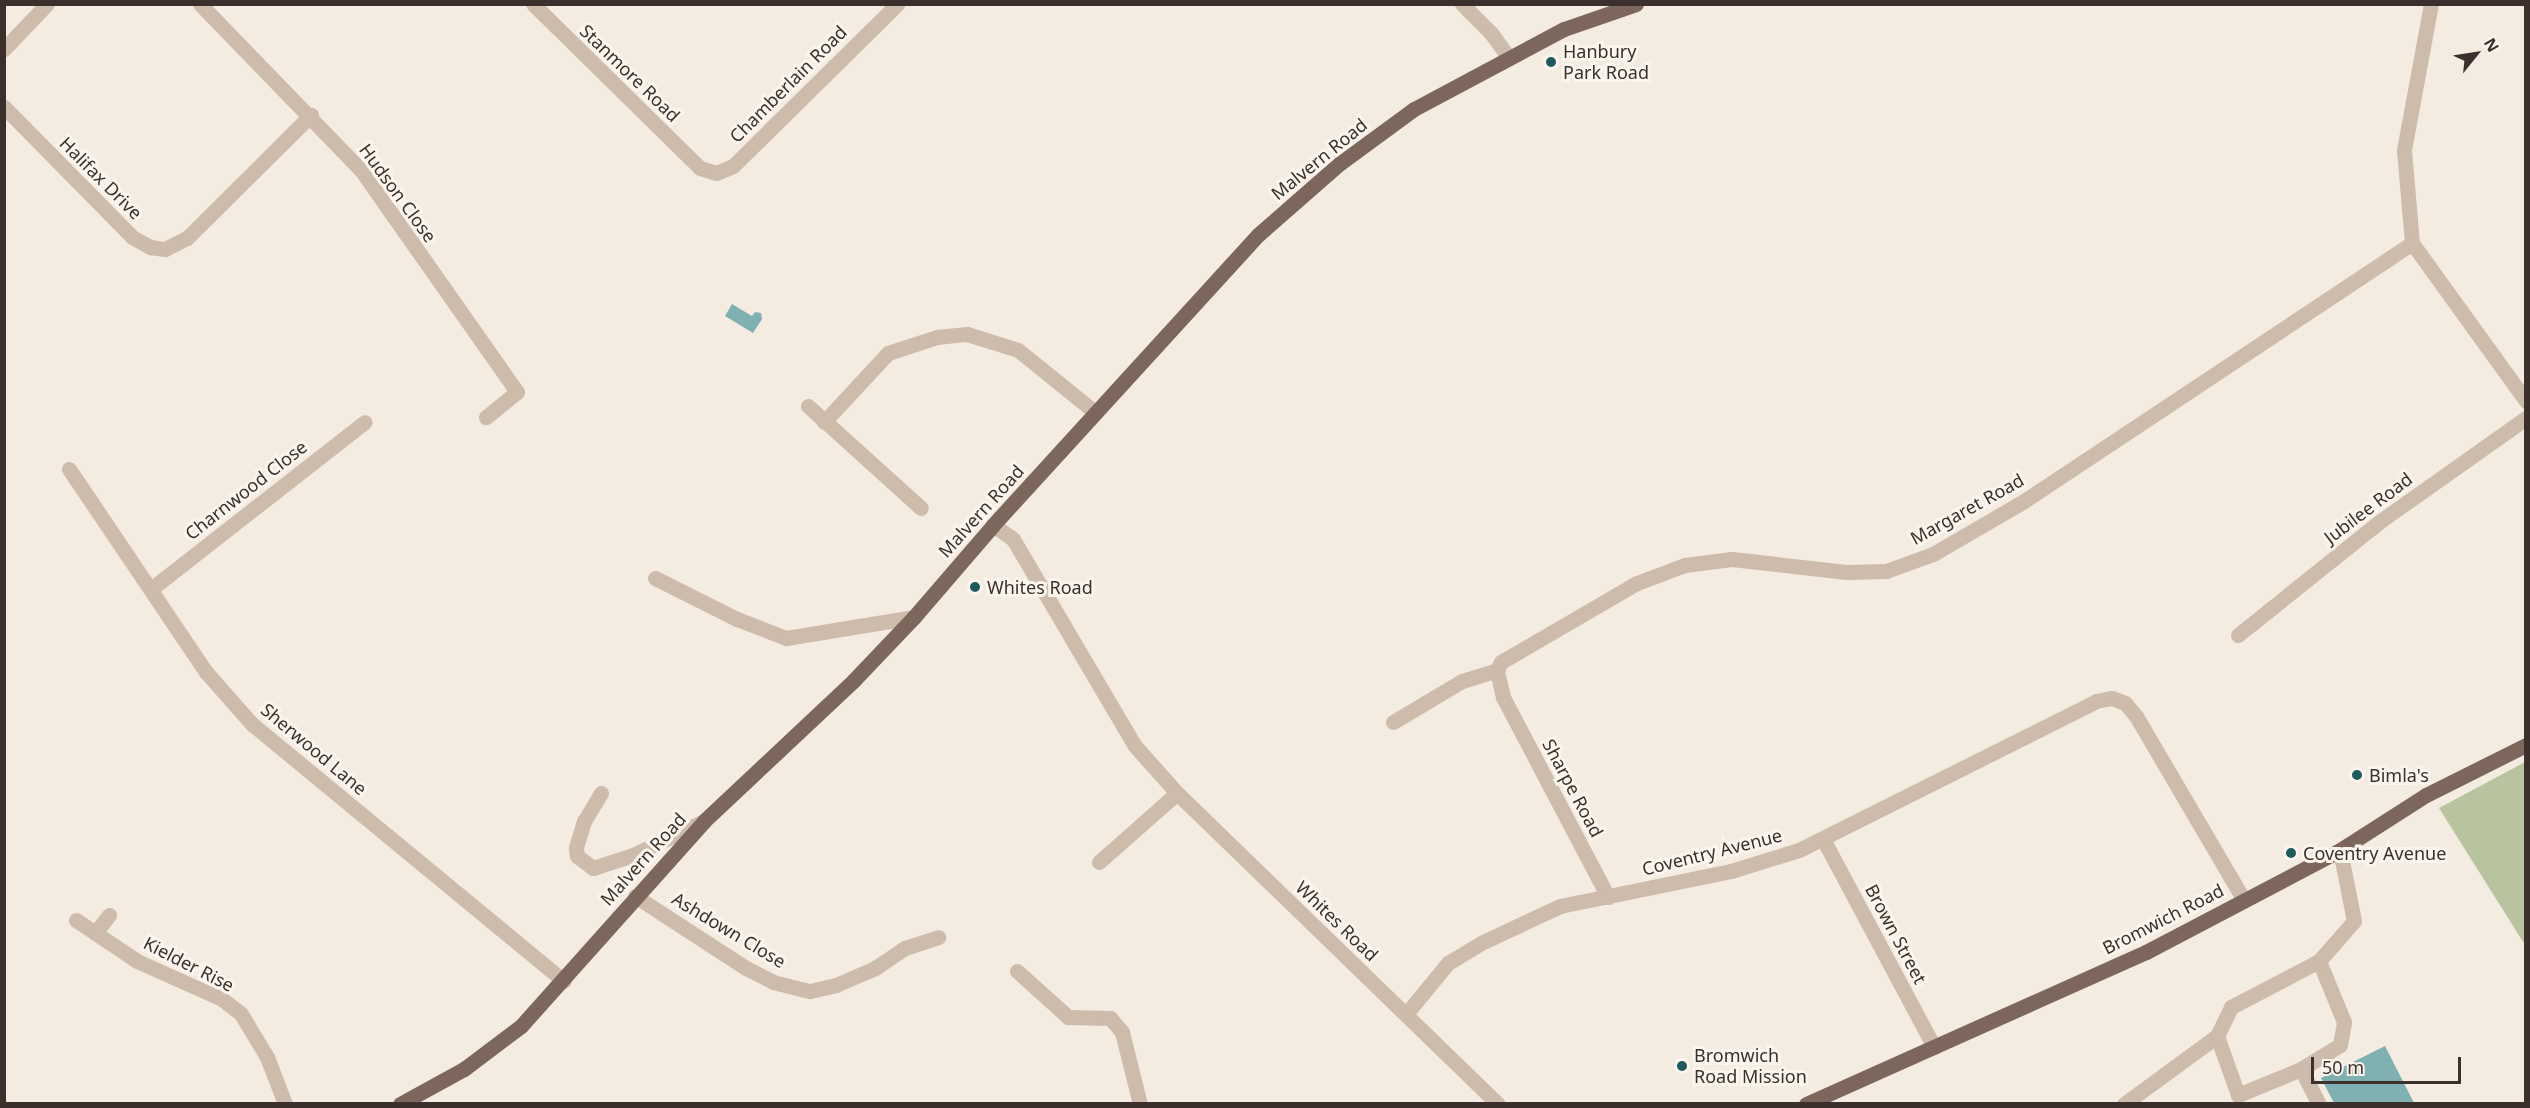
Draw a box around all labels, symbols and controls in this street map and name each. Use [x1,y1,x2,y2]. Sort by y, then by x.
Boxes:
street label: Stanmore Road [576,20,684,126]
street label: Chamberlain Road [725,21,851,147]
north arrow [2446,24,2506,84]
text: N [2479,34,2504,56]
place label: Hanbury Park Road [1563,41,1649,84]
marker: Hanbury Park Road [1544,55,1558,69]
street label: Malvern Road [1267,114,1371,204]
street label: Halifax Drive [55,132,147,224]
street label: Hudson Close [355,140,441,246]
street label: Charnwood Close [181,436,311,544]
street label: Malvern Road [934,460,1028,562]
street label: Jubilee Road [2320,468,2416,548]
street label: Margaret Road [1906,469,2028,549]
place label: Whites Road [987,576,1093,598]
marker: Whites Road [968,580,982,594]
street label: Sherwood Lane [257,699,371,799]
street label: Sharpe Road [1538,735,1608,841]
place label: Bimla's [2369,764,2429,786]
marker: Bimla's [2350,768,2364,782]
street label: Malvern Road [596,808,690,910]
street label: Coventry Avenue [1640,824,1784,880]
place label: Coventry Avenue [2303,842,2446,864]
marker: Coventry Avenue [2284,846,2298,860]
street label: Whites Road [1291,877,1383,965]
street label: Bromwich Road [2099,879,2227,959]
street label: Brown Street [1861,881,1931,987]
street label: Ashdown Close [668,888,790,972]
street label: Kielder Rise [140,932,238,996]
place label: Bromwich Road Mission [1694,1045,1807,1088]
scale bar [2314,1045,2464,1083]
text: 50 m [2322,1055,2364,1079]
marker: Bromwich Road Mission [1675,1059,1689,1073]

